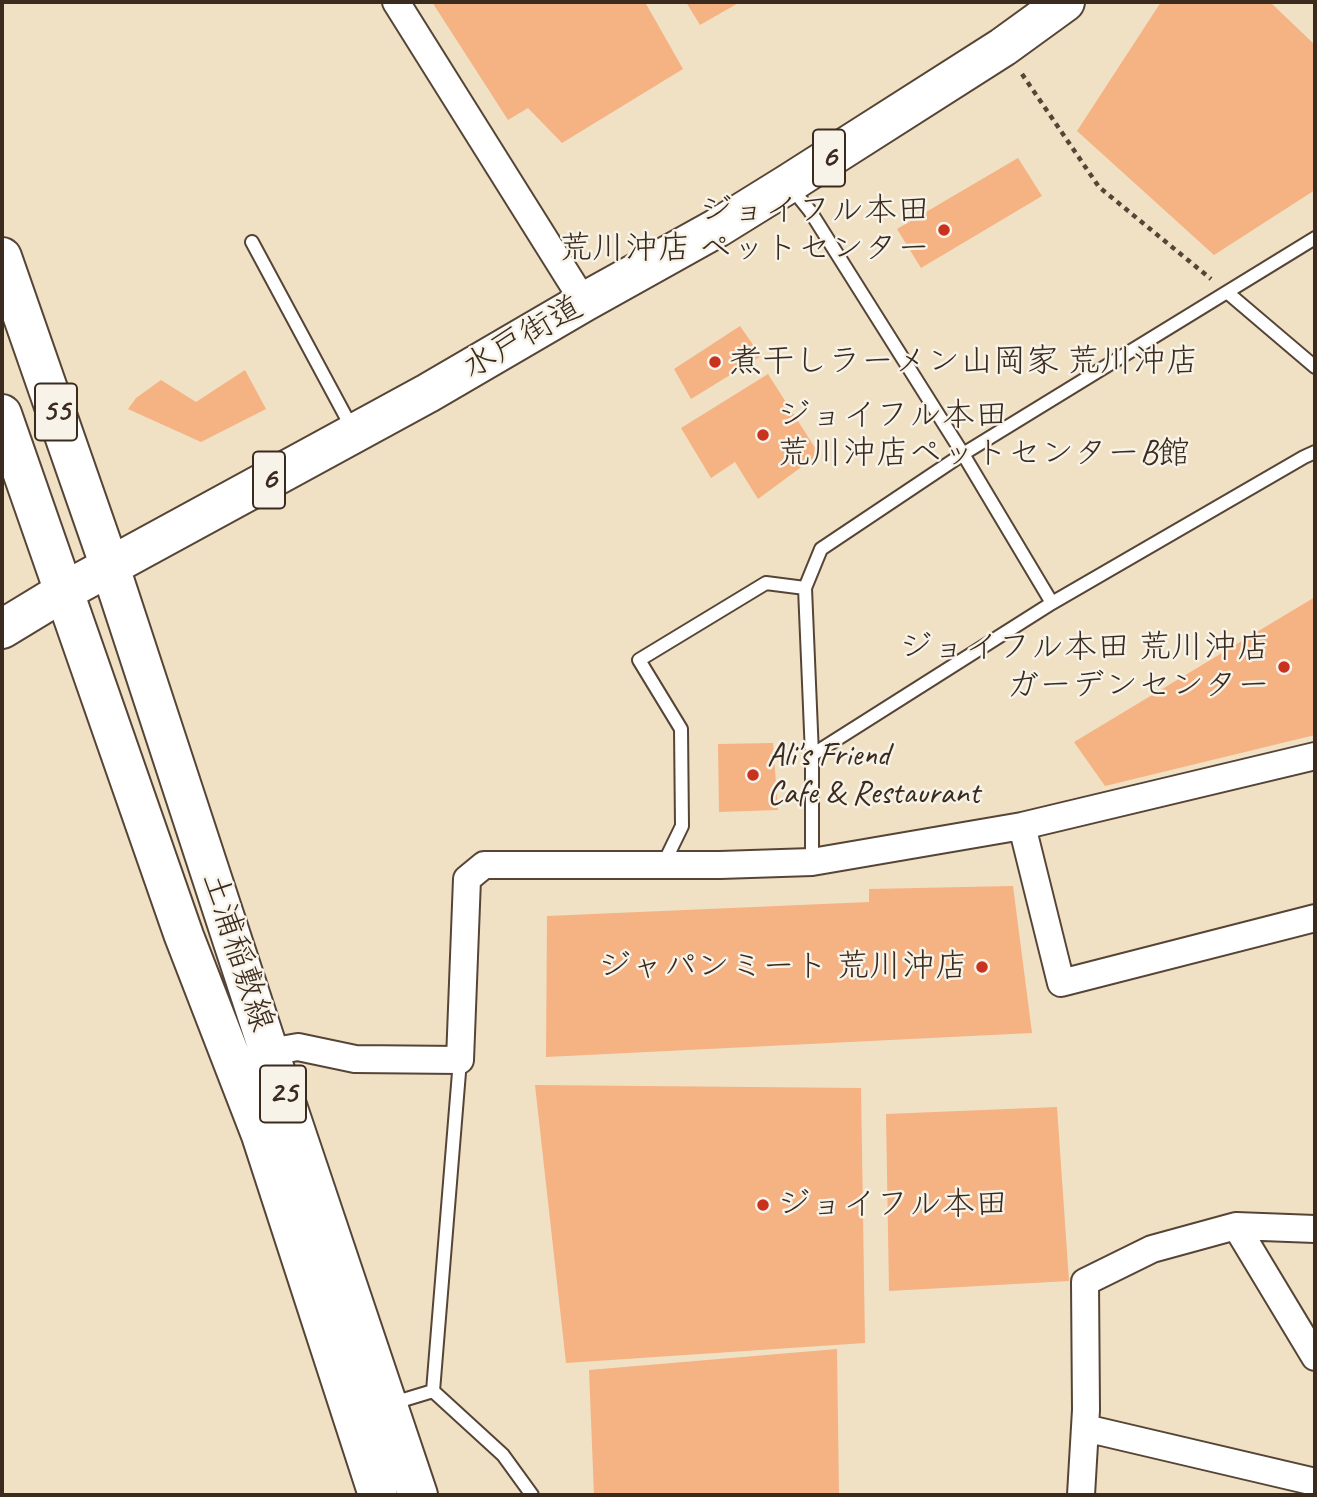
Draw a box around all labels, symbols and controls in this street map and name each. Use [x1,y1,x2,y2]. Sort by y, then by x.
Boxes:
road number: 6 [813,130,845,187]
place label: ジョイフル本田 荒川沖店 ペットセンター [559,191,930,269]
marker: ジョイフル本田 荒川沖店 ペットセンター [936,222,952,238]
street label: 水戸街道 [456,288,590,388]
place label: 煮干しラーメン山岡家 荒川沖店 [729,342,1199,382]
marker: 煮干しラーメン山岡家 荒川沖店 [707,354,723,370]
road number: 55 [35,384,77,440]
place label: ジョイフル本田 荒川沖店ペットセンターB館 [777,396,1190,474]
marker: ジョイフル本田 荒川沖店ペットセンターB館 [755,427,771,443]
road number: 6 [253,452,285,508]
place label: ジョイフル本田 荒川沖店 ガーデンセンター [899,628,1270,706]
marker: ジョイフル本田 荒川沖店 ガーデンセンター [1276,659,1292,675]
place label: Ali's Friend Cafe & Restaurant [767,736,980,814]
marker: Ali's Friend Cafe & Restaurant [745,767,761,783]
street label: 土浦稲敷線 [193,867,281,1037]
place label: ジャパンミート 荒川沖店 [598,947,968,987]
marker: ジャパンミート 荒川沖店 [974,959,990,975]
road number: 25 [260,1065,306,1122]
place label: ジョイフル本田 [777,1185,1008,1225]
marker: ジョイフル本田 [755,1197,771,1213]

